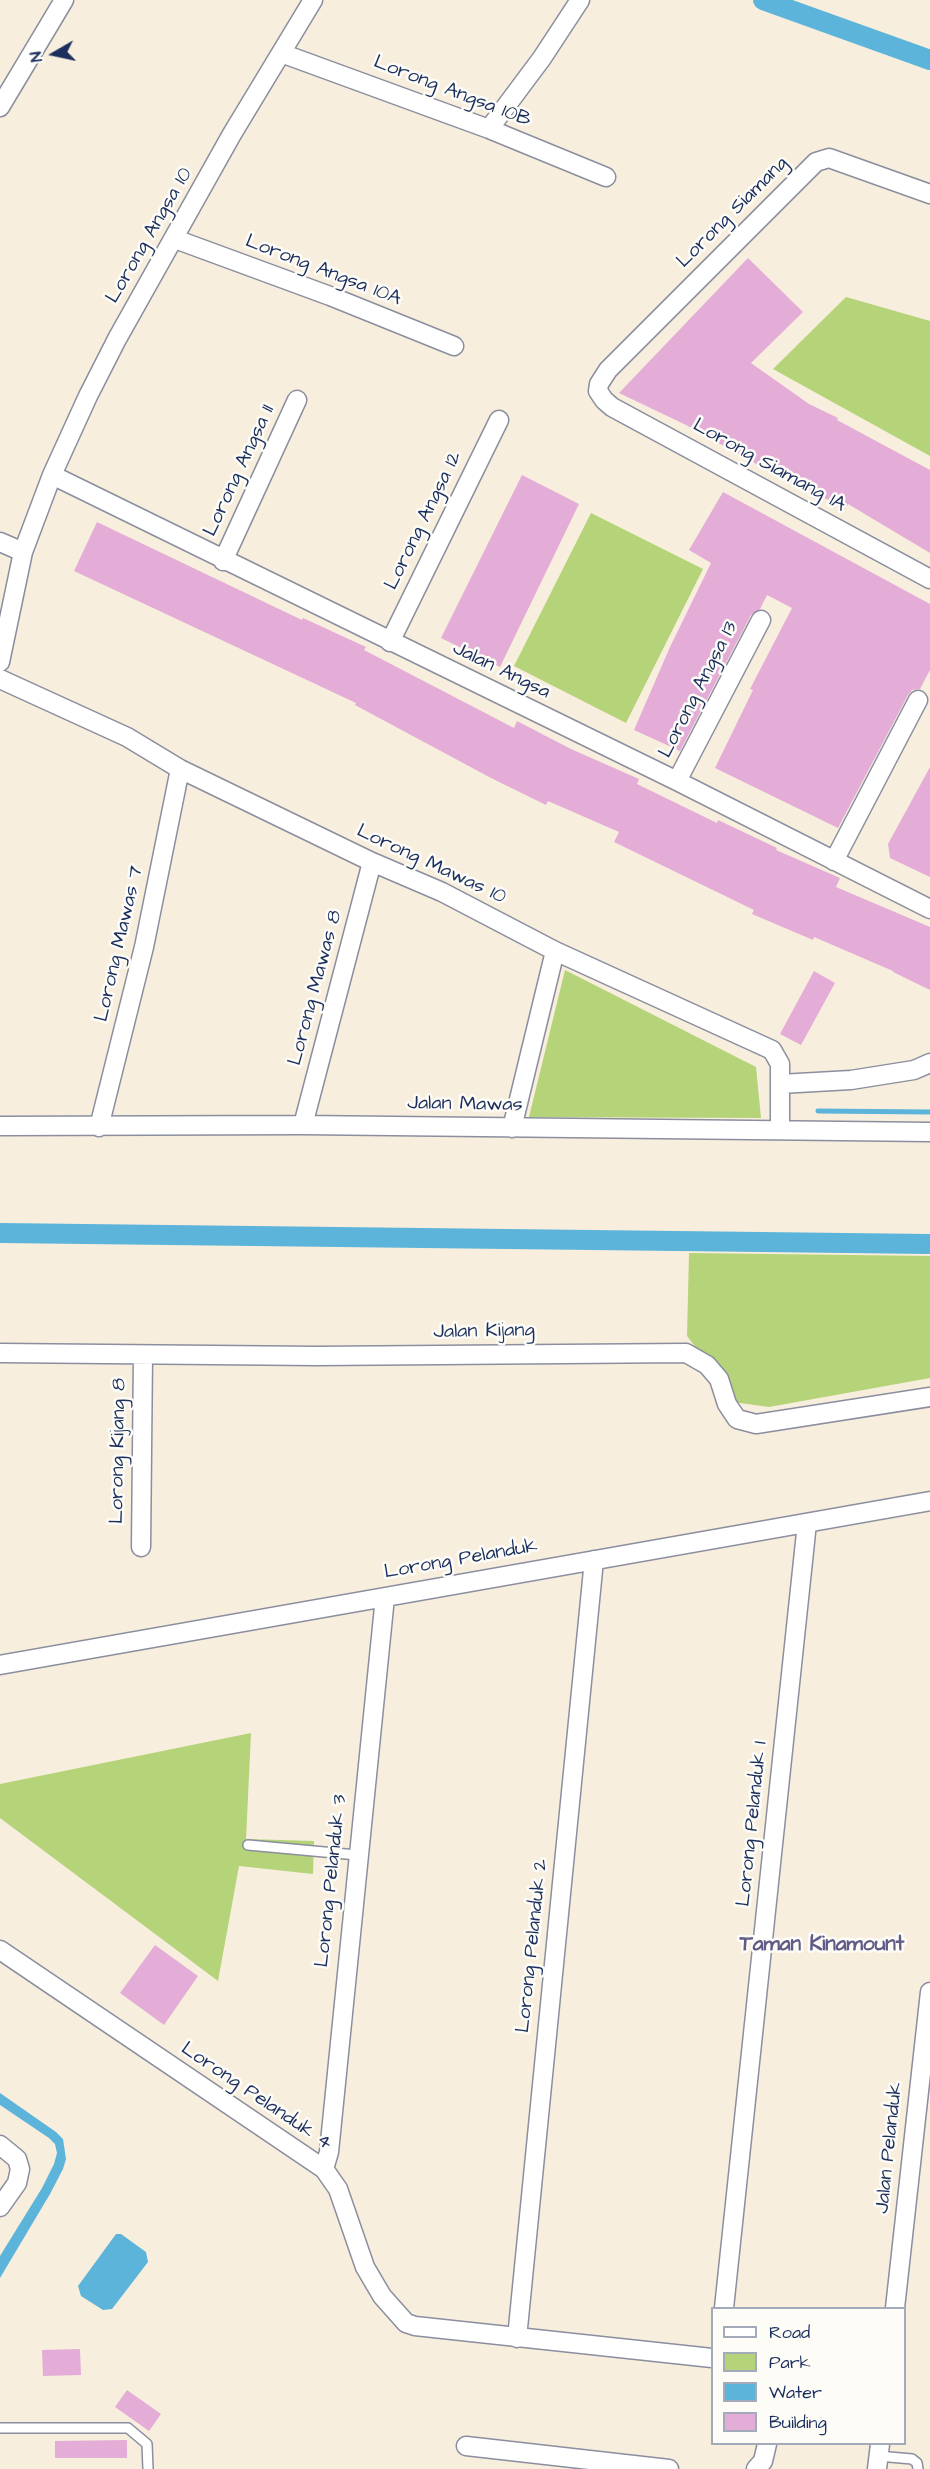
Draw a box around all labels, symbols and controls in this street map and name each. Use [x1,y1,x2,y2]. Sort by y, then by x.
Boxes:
north arrow [24,24,84,84]
text: N [25,50,48,63]
street label: Lorong Angsa 10B [370,51,534,133]
street label: Lorong Siamang [672,152,794,274]
street label: Lorong Angsa 10 [102,164,198,308]
street label: Lorong Angsa 10A [242,230,404,312]
street label: Lorong Angsa 11 [199,402,281,540]
street label: Lorong Siamang 1A [688,414,850,518]
street label: Lorong Angsa 12 [380,448,468,594]
street label: Lorong Angsa 13 [654,618,744,762]
street label: Jalan Angsa [448,637,554,705]
street label: Lorong Mawas 10 [353,820,509,910]
street label: Lorong Mawas 7 [90,864,150,1024]
street label: Lorong Mawas 8 [284,908,348,1068]
street label: Jalan Mawas [407,1092,523,1118]
street label: Jalan Kijang [433,1319,535,1345]
street label: Lorong Kijang 8 [106,1378,132,1524]
street label: Lorong Pelanduk [382,1535,540,1585]
street label: Lorong Pelanduk 1 [732,1740,774,1908]
street label: Lorong Pelanduk 3 [311,1793,353,1969]
street label: Lorong Pelanduk 2 [512,1858,554,2034]
district label: Taman Kinamount [740,1933,904,1959]
street label: Lorong Pelanduk 4 [176,2038,336,2156]
street label: Jalan Pelanduk [871,2081,909,2215]
legend [711,2307,906,2445]
text: Road [769,2320,810,2345]
text: Park [769,2350,811,2375]
text: Water [769,2380,822,2405]
text: Building [769,2410,827,2435]

